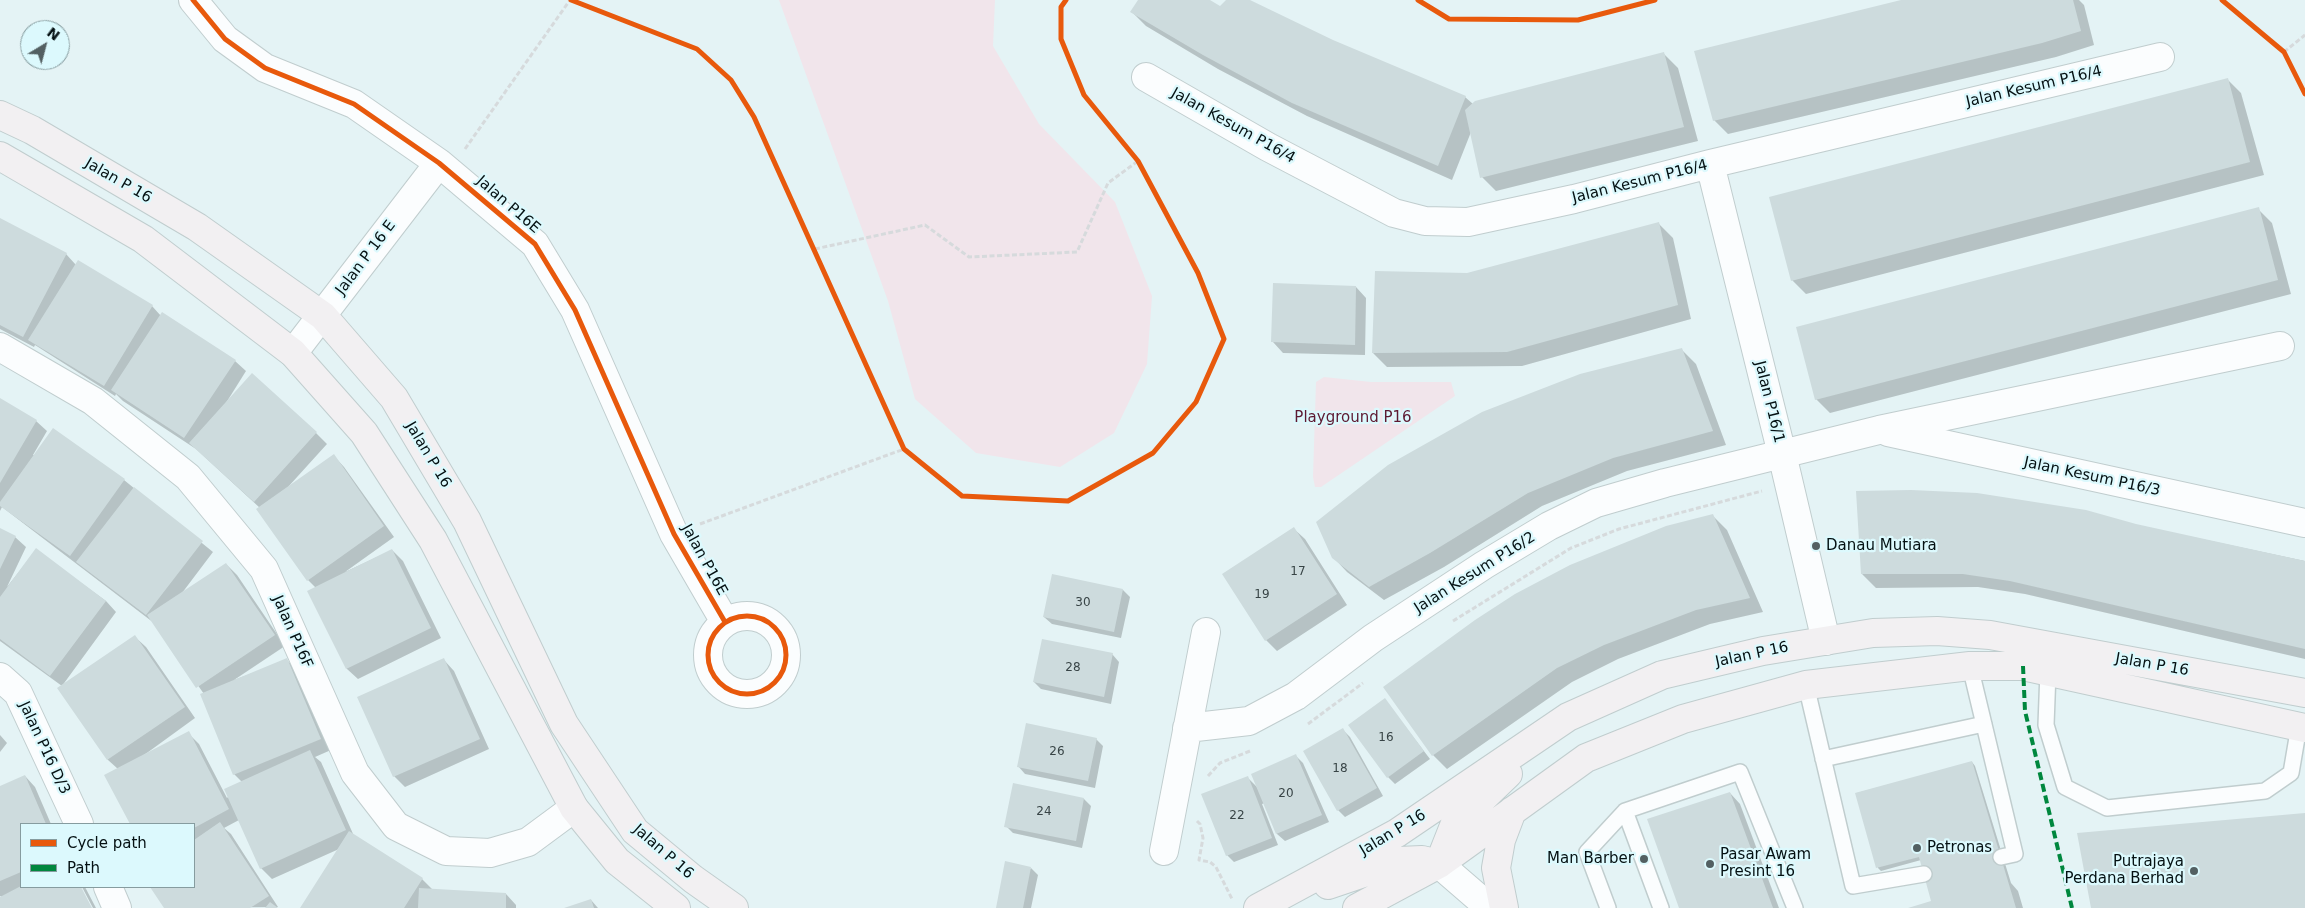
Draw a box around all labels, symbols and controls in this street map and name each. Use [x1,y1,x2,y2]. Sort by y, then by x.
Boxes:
north arrow [20,20,70,70]
text: N [44,24,63,44]
street label: Jalan Kesum P16/4 [1964,63,2104,111]
street label: Jalan Kesum P16/4 [1168,84,1298,168]
street label: Jalan P 16 [81,155,155,207]
street label: Jalan Kesum P16/4 [1570,156,1710,208]
street label: Jalan P16E [472,172,544,238]
street label: Jalan P 16 E [332,217,400,299]
street label: Jalan P16/1 [1750,359,1788,445]
park label: Playground P16 [1294,409,1412,427]
street label: Jalan P 16 [401,419,455,491]
street label: Jalan Kesum P16/3 [2022,454,2162,500]
street label: Jalan P16E [677,521,731,599]
street label: Jalan Kesum P16/2 [1411,529,1539,617]
place label: Danau Mutiara [1826,537,1937,555]
marker: Danau Mutiara [1810,540,1822,552]
house number: 17 [1290,565,1306,579]
house number: 19 [1254,588,1270,602]
street label: Jalan P16F [268,593,316,671]
house number: 30 [1075,596,1091,610]
street label: Jalan P 16 [1714,638,1790,672]
street label: Jalan P 16 [2114,650,2190,680]
house number: 28 [1065,661,1081,675]
street label: Jalan P16 D/3 [15,699,73,797]
house number: 16 [1378,731,1394,745]
house number: 26 [1049,745,1065,759]
house number: 18 [1332,762,1348,776]
house number: 20 [1278,787,1294,801]
house number: 24 [1036,805,1052,819]
street label: Jalan P 16 [1357,806,1429,860]
house number: 22 [1229,809,1245,823]
street label: Jalan P 16 [629,821,697,883]
legend [20,823,195,888]
text: Cycle path [67,834,147,852]
place label: Petronas [1927,839,1992,857]
marker: Petronas [1911,842,1923,854]
place label: Pasar Awam Presint 16 [1720,846,1811,881]
place label: Man Barber [1547,850,1634,868]
marker: Man Barber [1638,853,1650,865]
place label: Putrajaya Perdana Berhad [2065,853,2184,888]
marker: Pasar Awam Presint 16 [1704,858,1716,870]
text: Path [67,859,100,877]
marker: Putrajaya Perdana Berhad [2188,865,2200,877]

